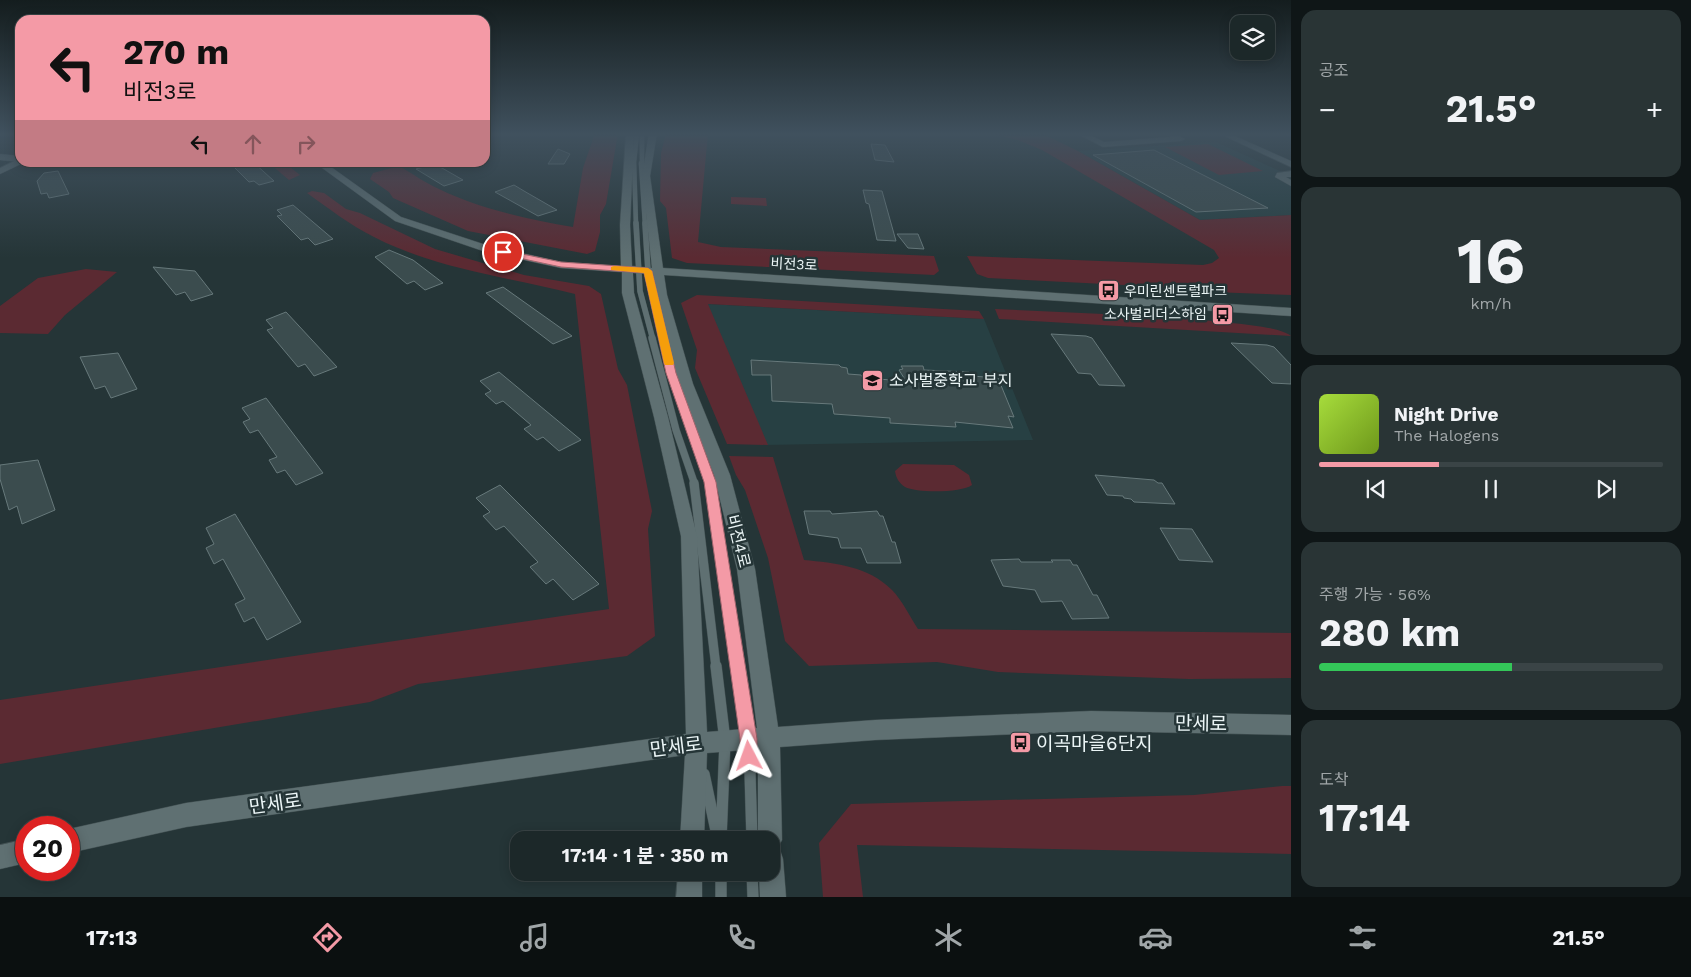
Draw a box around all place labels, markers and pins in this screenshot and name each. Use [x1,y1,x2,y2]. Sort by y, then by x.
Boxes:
pin [482,231,524,273]
bus stop icon: 우미린센트럴파크 [1096,279,1120,303]
place label: 우미린센트럴파크 [1124,283,1227,299]
bus stop icon: 소사벌리더스하임 [1211,302,1235,326]
place label: 소사벌리더스하임 [1104,306,1207,322]
school or university icon: 소사벌중학교 부지 [861,368,885,392]
place label: 소사벌중학교 부지 [889,371,1012,390]
bus stop icon: 이곡마을6단지 [1008,731,1032,755]
place label: 이곡마을6단지 [1036,732,1152,755]

